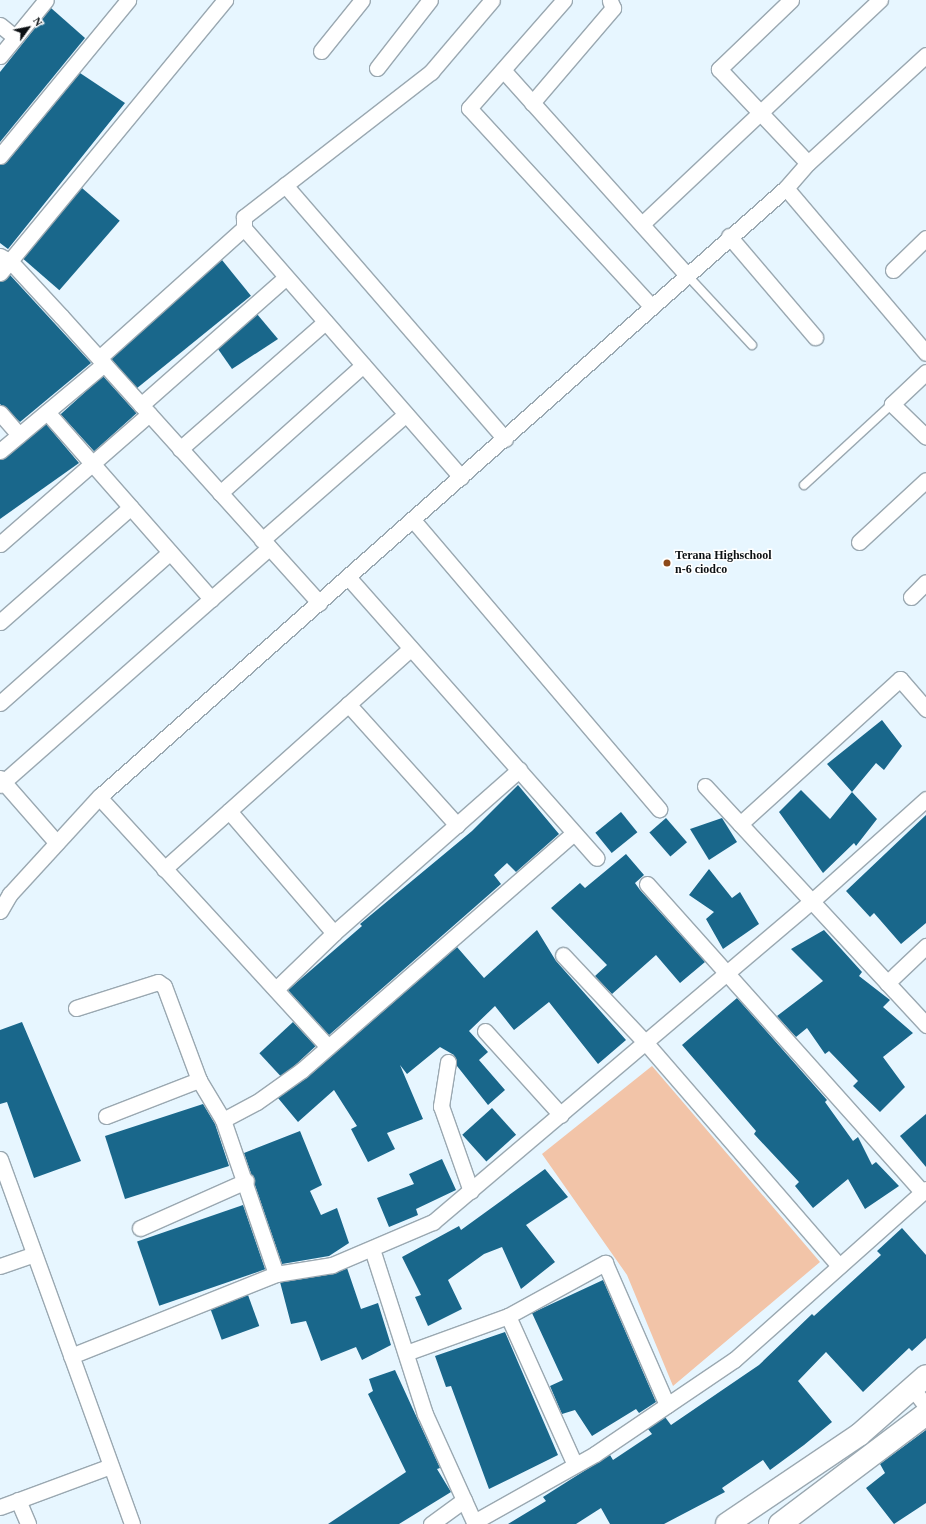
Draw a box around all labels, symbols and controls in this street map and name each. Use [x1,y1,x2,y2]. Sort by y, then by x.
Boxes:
north arrow [8,8,48,48]
text: N [31,15,45,28]
place label: Terana Highschool n-6 ciodco [675,549,772,577]
marker: Terana Highschool n-6 ciodco [662,558,672,568]

